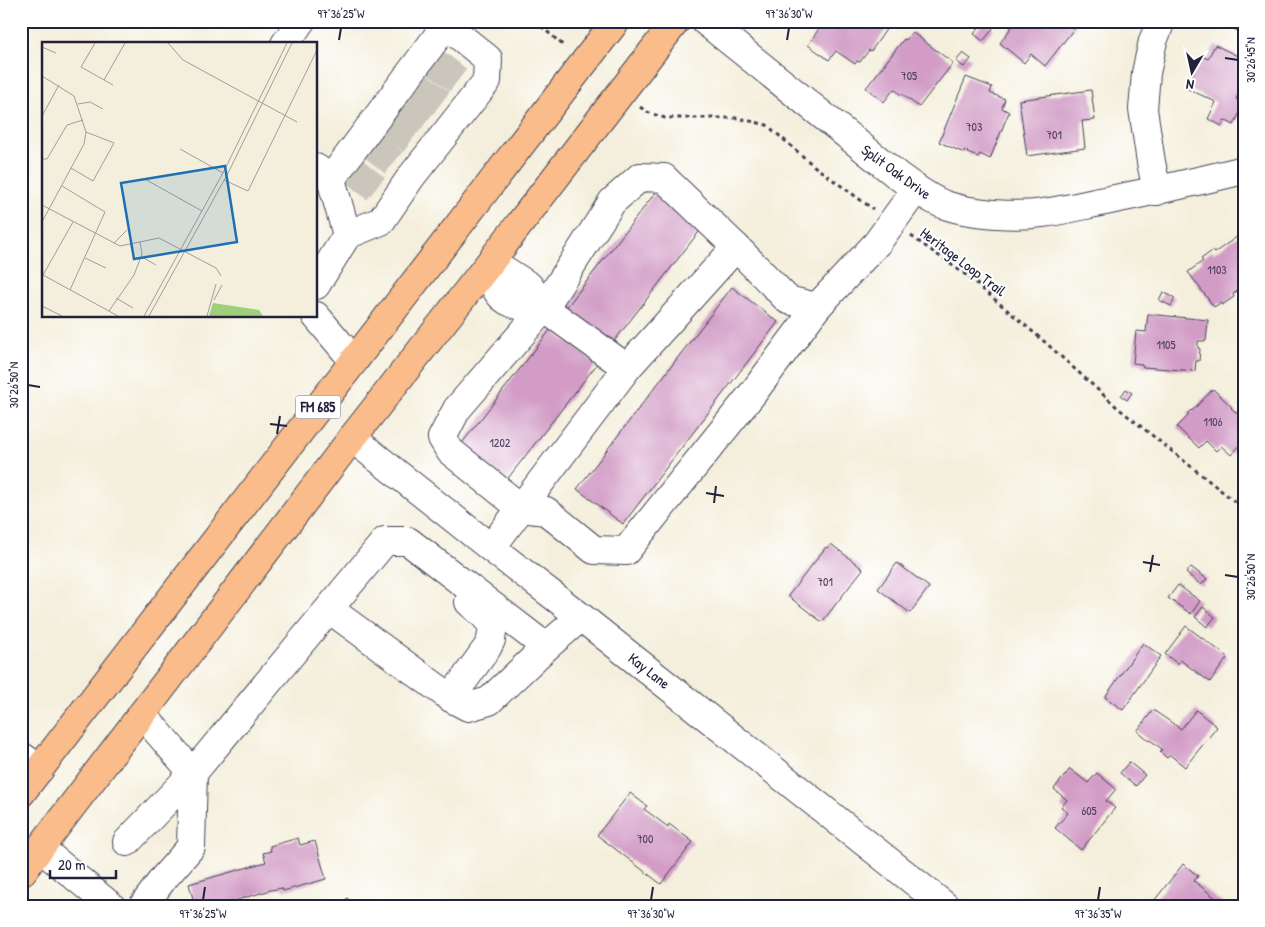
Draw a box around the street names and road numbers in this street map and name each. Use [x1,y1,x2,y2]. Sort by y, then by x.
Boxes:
street label: Split Oak Drive [857,139,935,204]
street label: Heritage Loop Trail [916,222,1011,301]
road number: FM 685 [296,396,340,418]
street label: Kay Lane [624,648,675,694]

